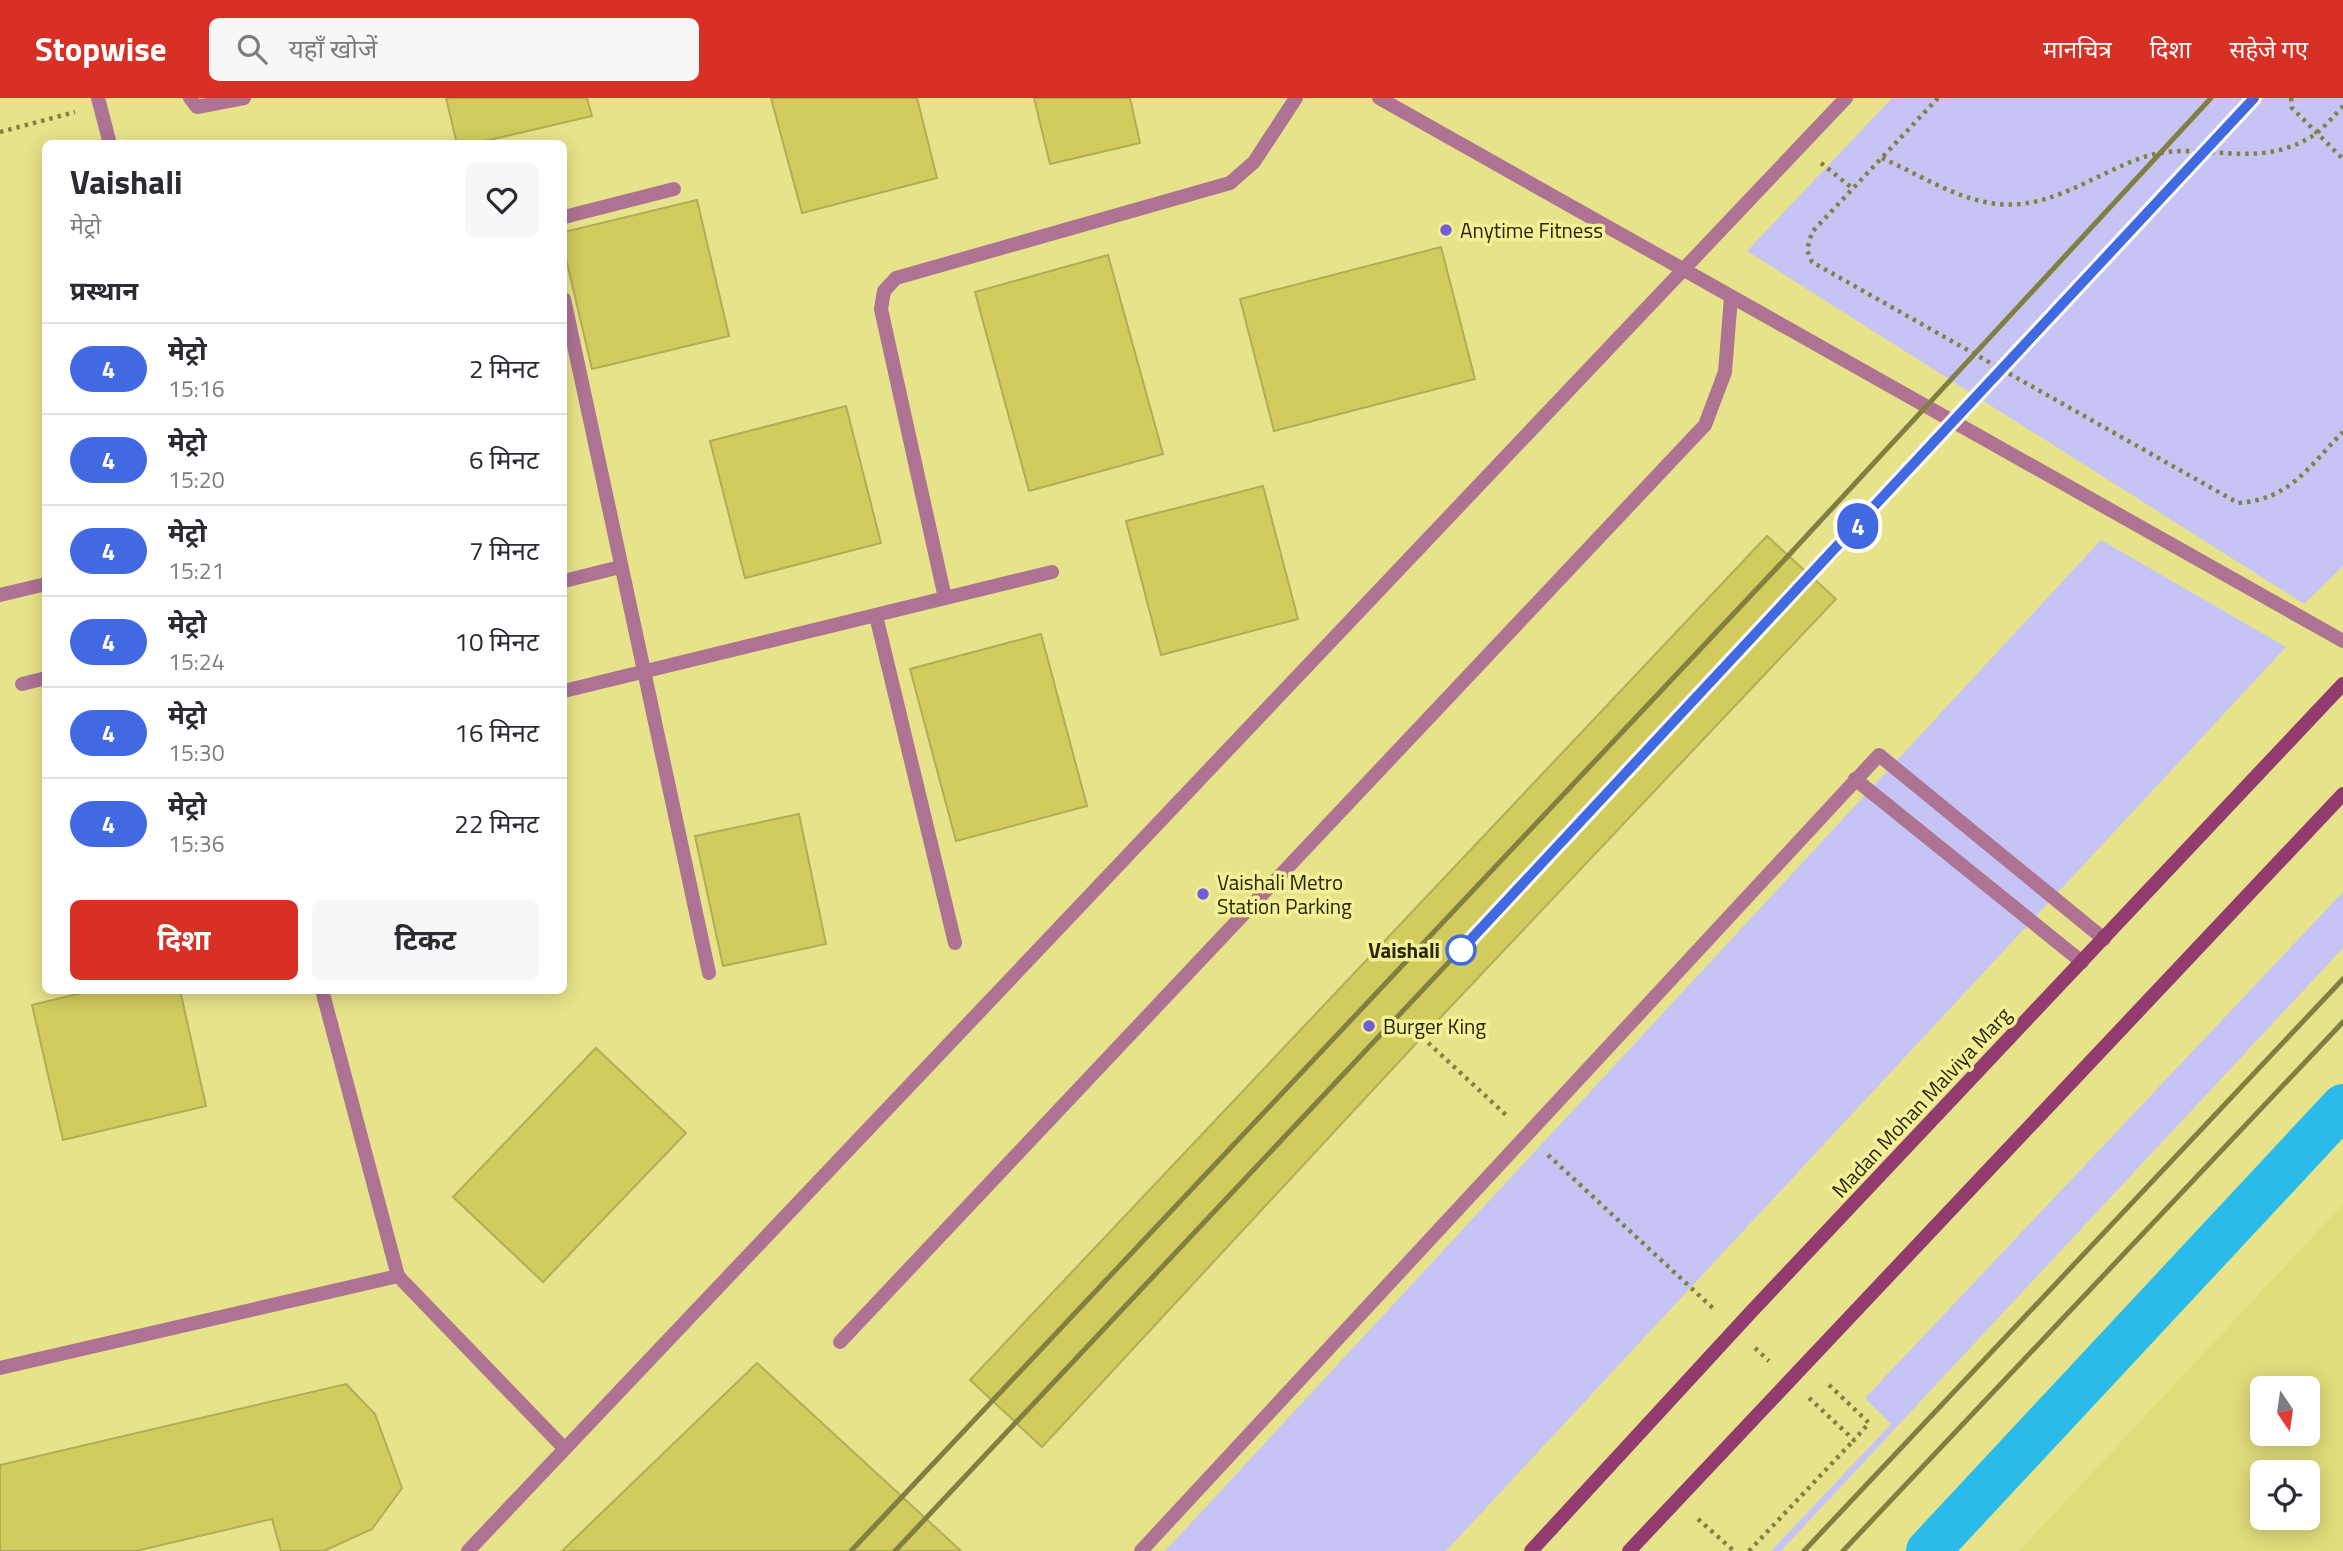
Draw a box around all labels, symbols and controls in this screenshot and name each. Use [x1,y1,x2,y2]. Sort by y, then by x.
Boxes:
search box [209,18,699,81]
text: Stopwise [35,24,167,74]
text: यहाँ खोजें [289,29,377,68]
icon: search [233,30,271,68]
text: मानचित्र [2043,31,2112,67]
text: दिशा [2150,31,2191,67]
text: सहेजे गए [2229,31,2308,67]
text: Vaishali [70,157,183,207]
button: heart [465,163,539,237]
text: मेट्रो [70,208,101,243]
place label: Anytime Fitness [1460,214,1603,246]
marker: Anytime Fitness [1438,222,1454,238]
text: प्रस्थान [70,271,138,310]
text: मेट्रो [168,331,207,370]
text: 2 मिनट [469,349,539,388]
text: 4 [102,351,115,387]
text: 15:16 [168,371,225,406]
text: मेट्रो [168,422,207,461]
text: 6 मिनट [469,440,539,479]
text: 4 [102,442,115,478]
text: 15:20 [168,462,225,497]
line badge: 4 [1835,503,1881,549]
text: 4 [1851,508,1865,544]
text: मेट्रो [168,513,207,552]
text: 7 मिनट [469,531,539,570]
text: 4 [102,533,115,569]
text: 15:21 [168,553,225,588]
text: मेट्रो [168,604,207,643]
text: 10 मिनट [454,622,539,661]
text: 4 [102,624,115,660]
text: 15:24 [168,644,225,679]
text: मेट्रो [168,695,207,734]
text: 16 मिनट [454,713,539,752]
text: 4 [102,715,115,751]
text: 15:30 [168,735,225,770]
text: मेट्रो [168,786,207,825]
text: 22 मिनट [454,804,539,843]
text: 4 [102,806,115,842]
text: 15:36 [168,826,225,861]
place label: Vaishali Metro Station Parking [1217,866,1352,922]
marker: Vaishali Metro Station Parking [1195,886,1211,902]
button: दिशा [70,900,298,980]
button: टिकट [312,900,539,980]
place label: Vaishali [1368,934,1440,966]
marker: Vaishali [1446,935,1476,965]
street label: Madan Mohan Malviya Marg [1824,999,2018,1205]
place label: Burger King [1383,1010,1486,1042]
marker: Burger King [1361,1018,1377,1034]
north arrow [2250,1376,2320,1446]
map controls [2250,1376,2320,1530]
button: locate [2250,1460,2320,1530]

